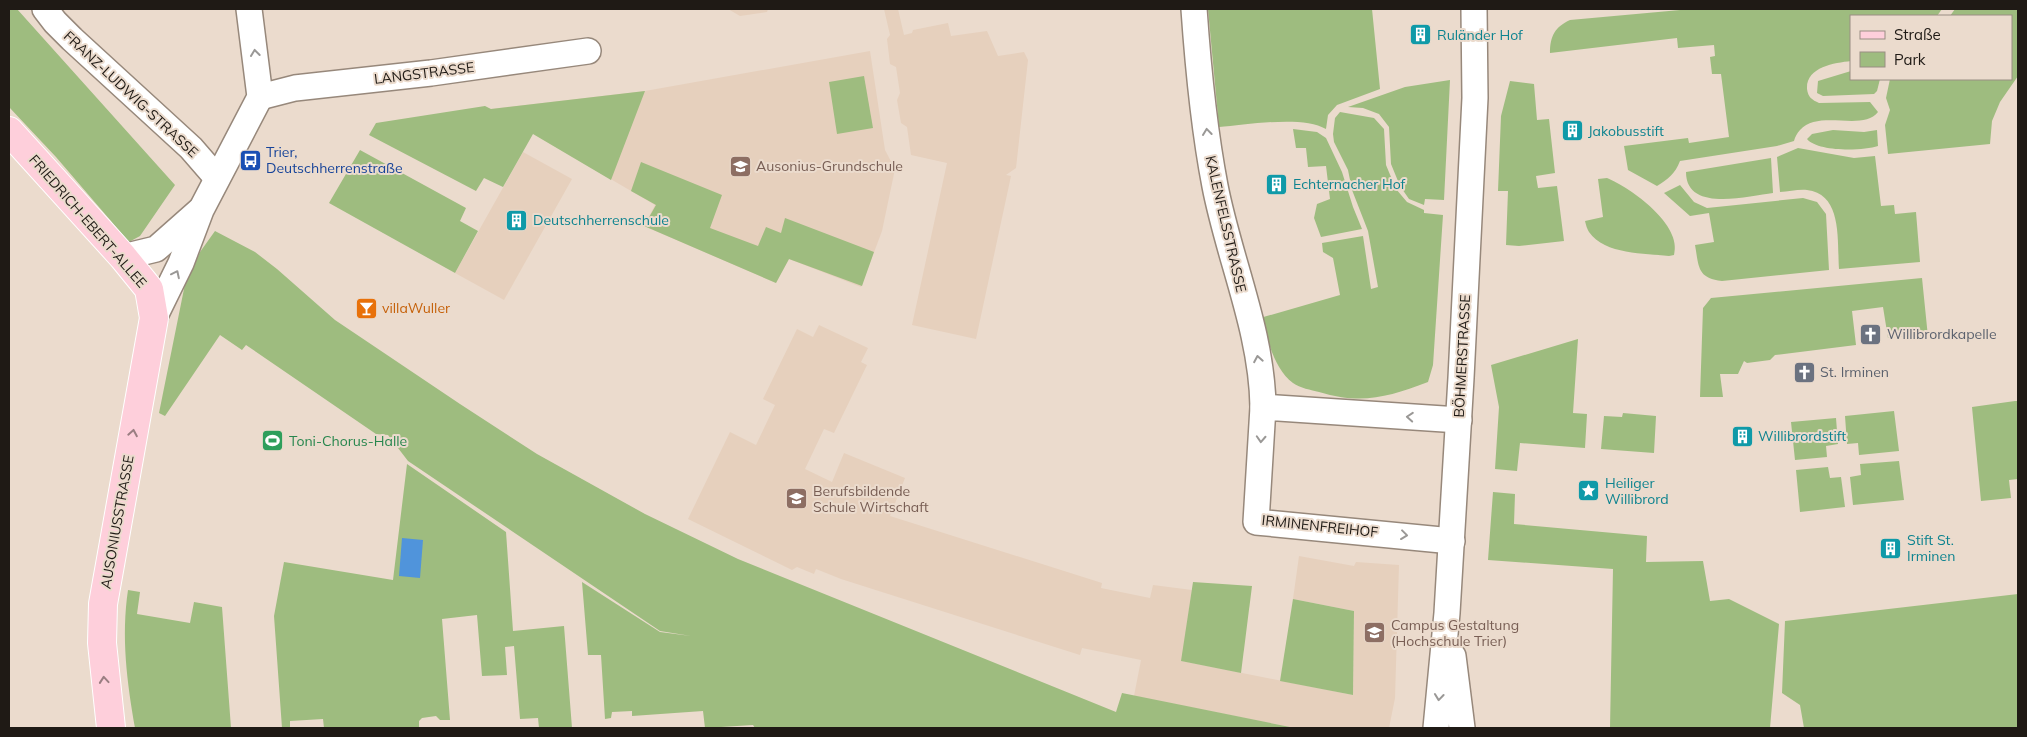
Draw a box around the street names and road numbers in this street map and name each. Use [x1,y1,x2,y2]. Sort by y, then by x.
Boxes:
street label: FRANZ-LUDWIG-STRASSE [60,27,202,161]
street label: LANGSTRASSE [373,58,475,88]
street label: FRIEDRICH-EBERT-ALLEE [25,151,151,291]
street label: KALENFELSSTRASSE [1202,154,1250,294]
street label: BÖHMERSTRASSE [1450,294,1474,418]
street label: AUSONIUSSTRASSE [96,454,138,590]
street label: IRMINENFREIHOF [1261,511,1379,541]

